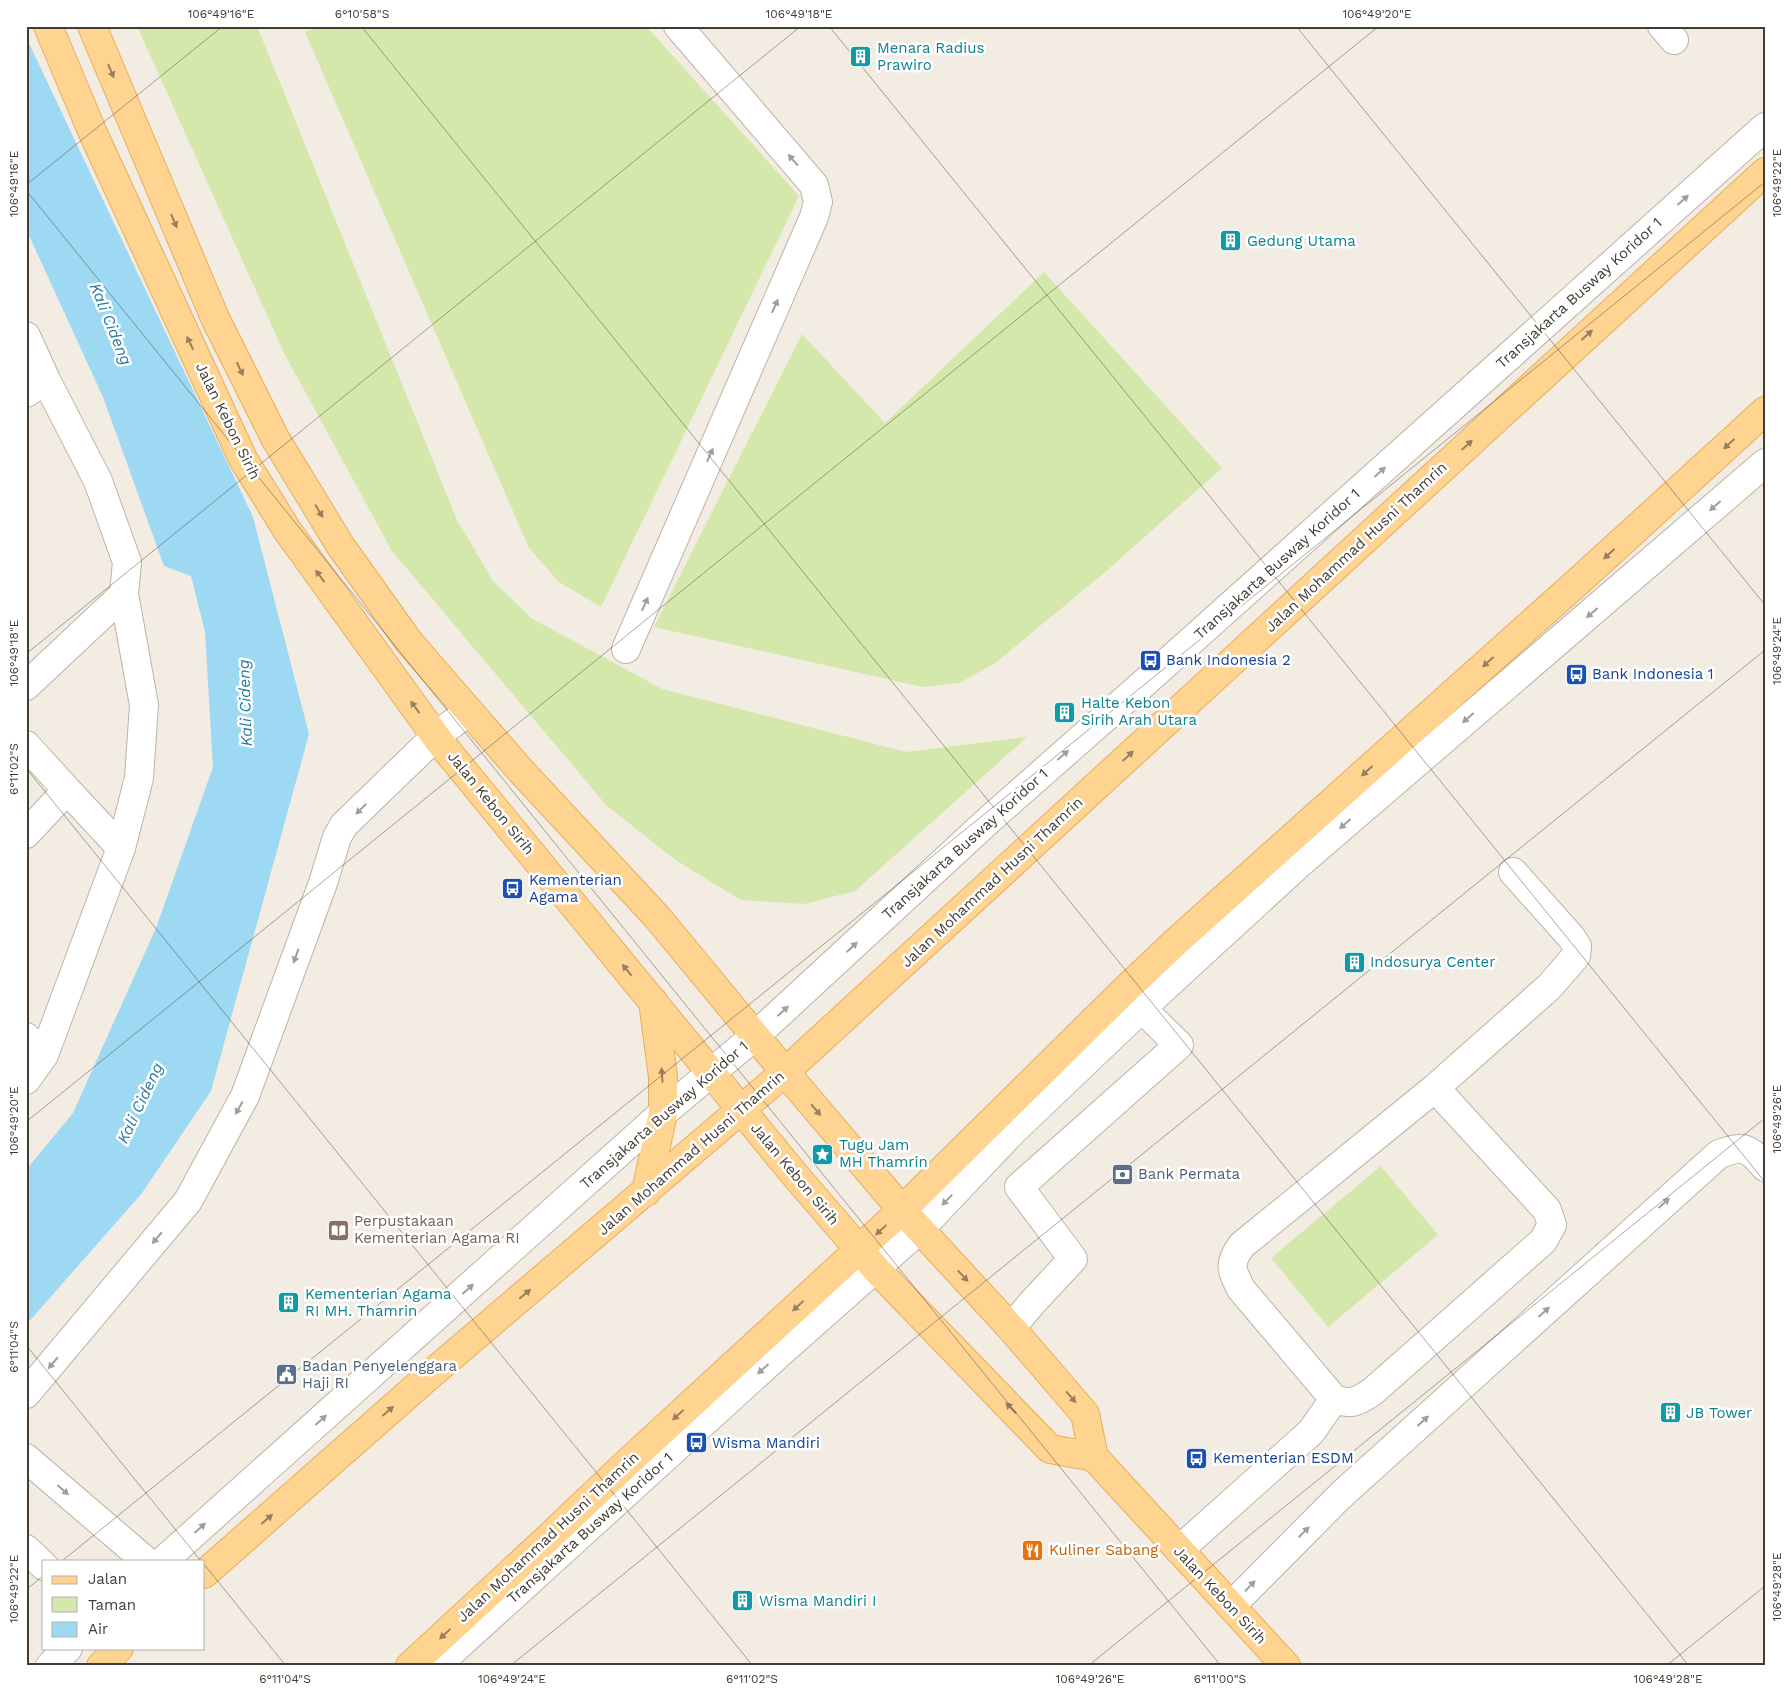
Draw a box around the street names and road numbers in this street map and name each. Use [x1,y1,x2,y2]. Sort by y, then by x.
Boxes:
street label: Transjakarta Busway Koridor 1 [1492,214,1666,372]
street label: Jalan Kebon Sirih [192,360,264,482]
street label: Jalan Mohammad Husni Thamrin [1262,458,1450,636]
street label: Transjakarta Busway Koridor 1 [1190,485,1364,643]
street label: Jalan Kebon Sirih [444,748,538,858]
street label: Transjakarta Busway Koridor 1 [878,765,1052,923]
street label: Jalan Mohammad Husni Thamrin [898,793,1086,971]
street label: Transjakarta Busway Koridor 1 [576,1037,752,1193]
street label: Jalan Mohammad Husni Thamrin [594,1067,788,1239]
street label: Jalan Kebon Sirih [747,1119,843,1229]
street label: Jalan Mohammad Husni Thamrin [454,1448,642,1626]
street label: Transjakarta Busway Koridor 1 [503,1449,677,1607]
street label: Jalan Kebon Sirih [1170,1542,1270,1648]

